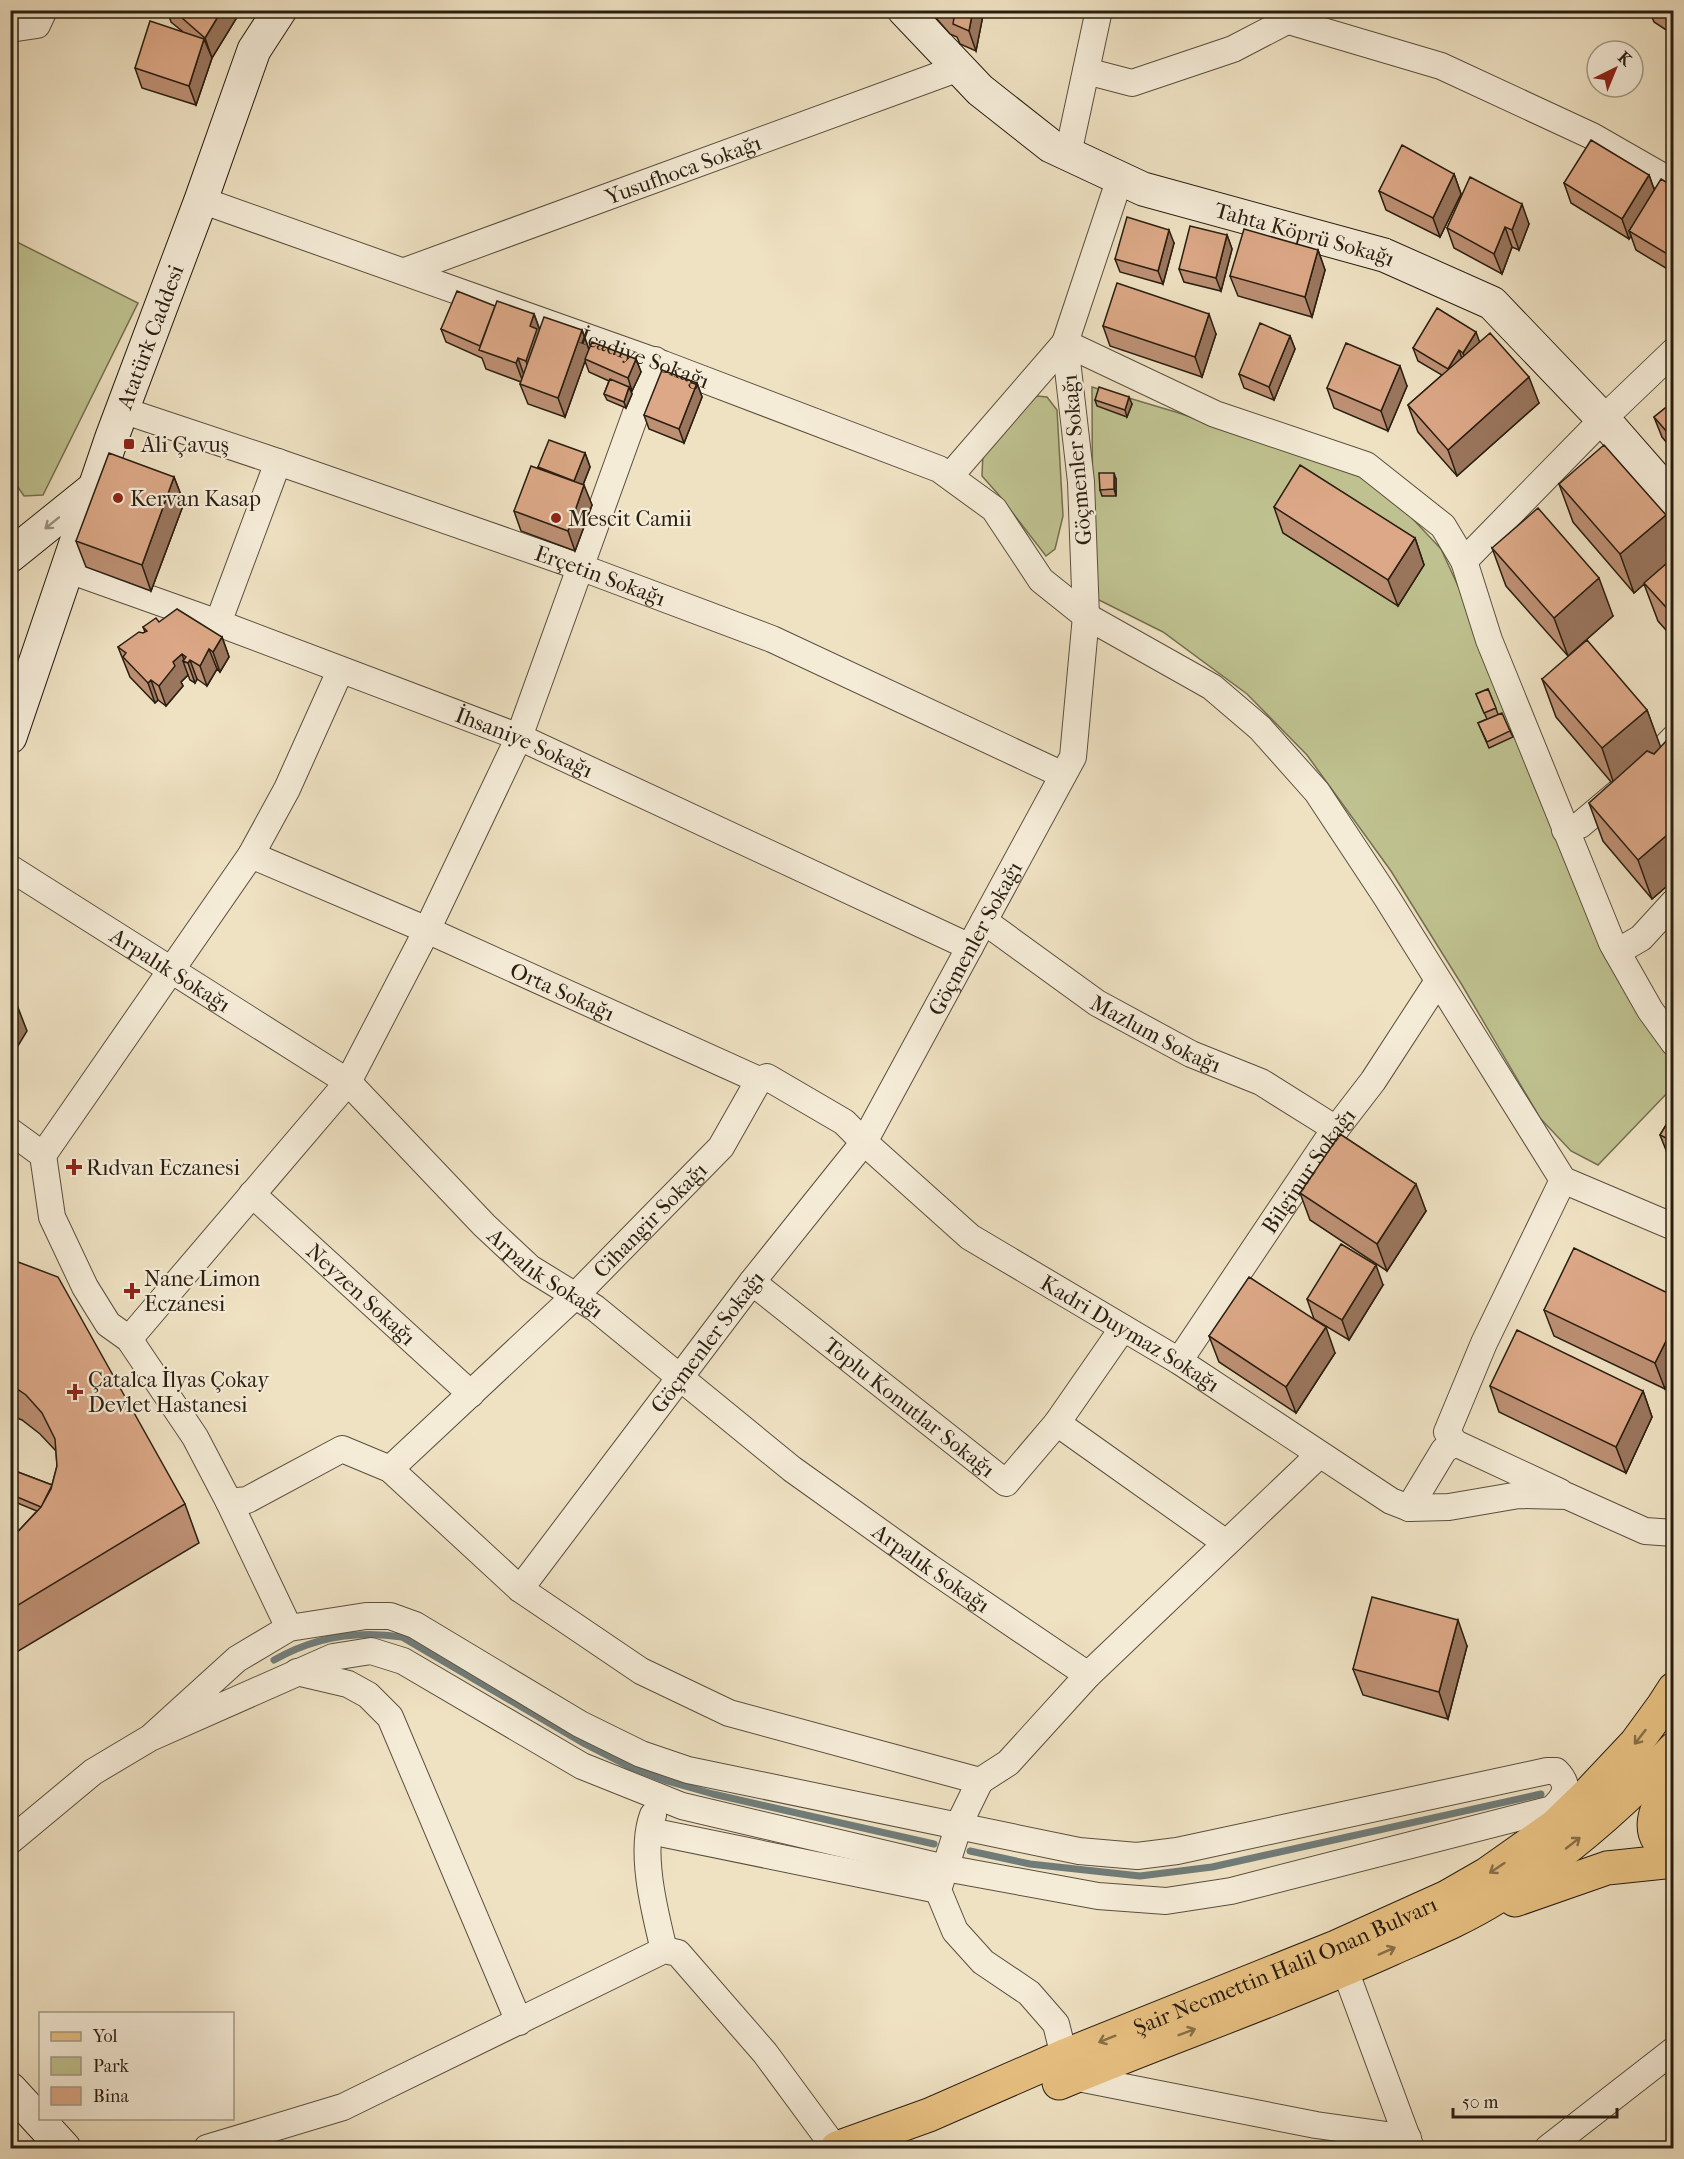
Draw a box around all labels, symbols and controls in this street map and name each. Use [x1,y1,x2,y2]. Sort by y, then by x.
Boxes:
north arrow [1585,39,1645,99]
text: K [1614,47,1637,70]
street label: Yusufhoca Sokağı [601,130,765,211]
street label: Tahta Köprü Sokağı [1212,197,1399,272]
street label: Atatürk Caddesi [111,261,190,414]
street label: İcadiye Sokağı [576,323,713,395]
street label: Göçmenler Sokağı [1057,373,1097,546]
place label: Ali Çavuş [140,432,229,458]
marker: Ali Çavuş [122,437,136,451]
place label: Kervan Kasap [130,486,261,512]
marker: Kervan Kasap [111,491,125,505]
place label: Mescit Camii [568,506,692,532]
marker: Mescit Camii [549,511,563,525]
one-way arrow [45,517,61,530]
street label: Erçetin Sokağı [531,540,669,612]
street label: İhsaniye Sokağı [452,701,597,784]
street label: Göçmenler Sokağı [923,857,1028,1020]
street label: Arpalık Sokağı [104,922,235,1018]
street label: Orta Sokağı [506,957,619,1027]
street label: Mazlum Sokağı [1086,990,1225,1079]
street label: Bilginur Sokağı [1256,1103,1361,1239]
place label: Rıdvan Eczanesi [86,1155,240,1181]
street label: Cihangir Sokağı [588,1157,713,1284]
marker: Rıdvan Eczanesi [67,1160,81,1174]
street label: Arpalık Sokağı [481,1222,609,1324]
street label: Neyzen Sokağı [301,1238,421,1351]
place label: Nane Limon Eczanesi [144,1266,261,1317]
street label: Göçmenler Sokağı [646,1266,770,1418]
street label: Kadri Duymaz Sokağı [1036,1270,1225,1398]
marker: Nane Limon Eczanesi [125,1284,139,1298]
street label: Toplu Konutlar Sokağı [818,1332,1000,1483]
place label: Çatalca İlyas Çokay Devlet Hastanesi [88,1366,270,1418]
marker: Çatalca İlyas Çokay Devlet Hastanesi [66,1383,84,1401]
street label: Arpalık Sokağı [866,1518,995,1619]
one-way arrow [1634,1729,1647,1745]
one-way arrow [1565,1837,1581,1850]
one-way arrow [1489,1862,1506,1874]
street label: Şair Necmettin Halil Onan Bulvarı [1130,1891,1442,2041]
one-way arrow [1378,1944,1396,1956]
legend [39,2012,234,2120]
text: Yol [92,2026,118,2047]
one-way arrow [1177,2026,1196,2037]
one-way arrow [1098,2034,1117,2045]
text: Park [93,2056,130,2077]
scale bar [1453,2081,1616,2119]
text: Bina [93,2086,129,2107]
text: 50 m [1462,2092,1499,2113]

